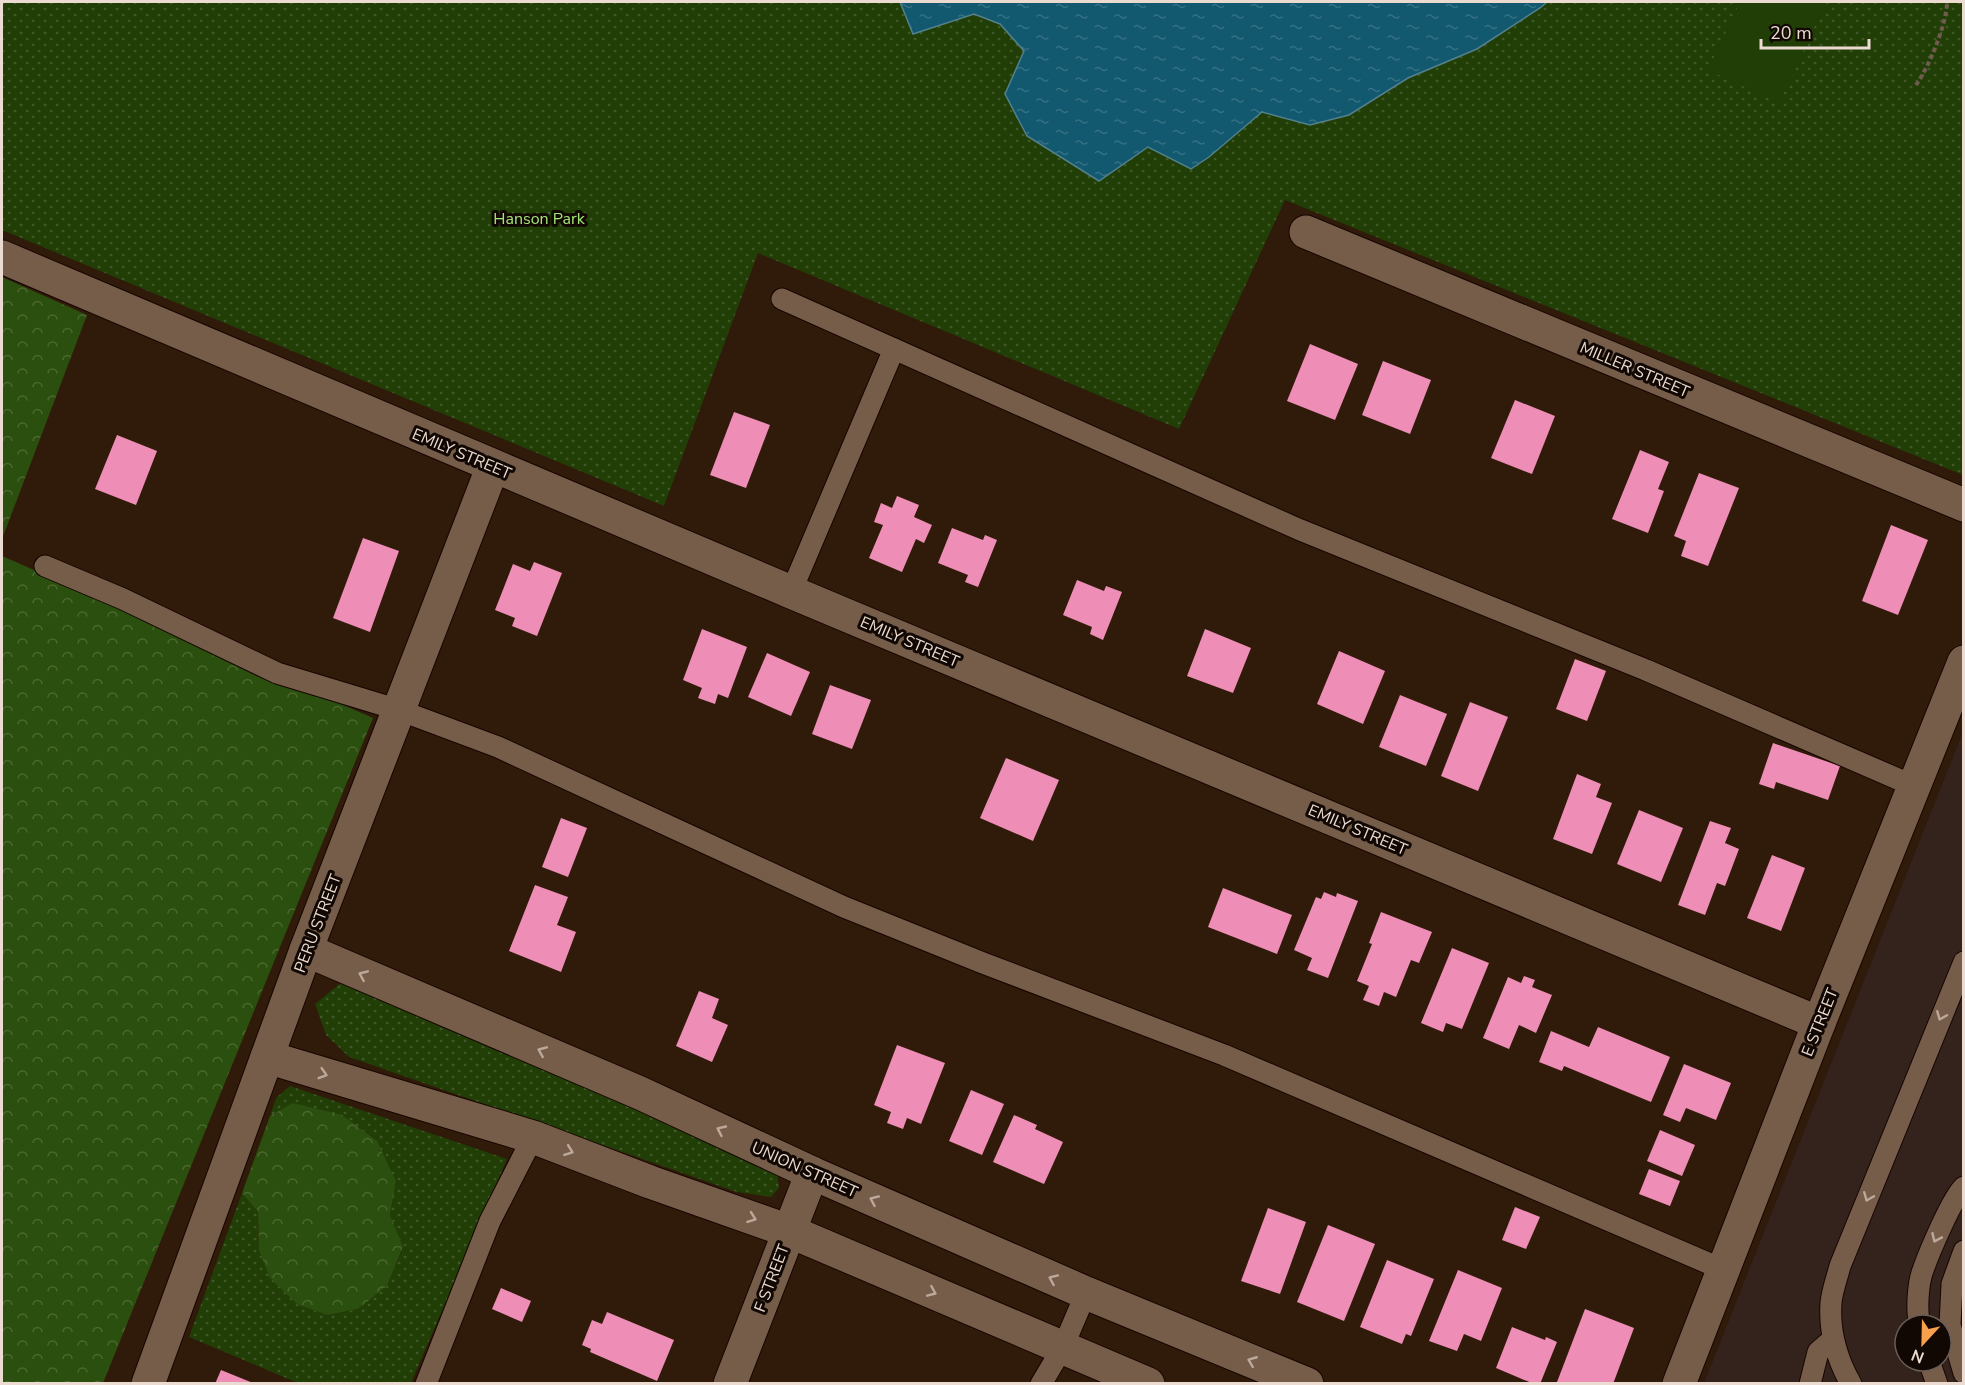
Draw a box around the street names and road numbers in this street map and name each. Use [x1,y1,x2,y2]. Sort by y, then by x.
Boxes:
street label: MILLER STREET [1576,337,1693,403]
street label: EMILY STREET [409,423,515,485]
street label: EMILY STREET [857,611,963,673]
street label: EMILY STREET [1305,799,1411,861]
street label: PERU STREET [289,871,347,976]
street label: E STREET [1796,985,1844,1060]
street label: UNION STREET [748,1137,861,1203]
street label: F STREET [749,1241,795,1315]

